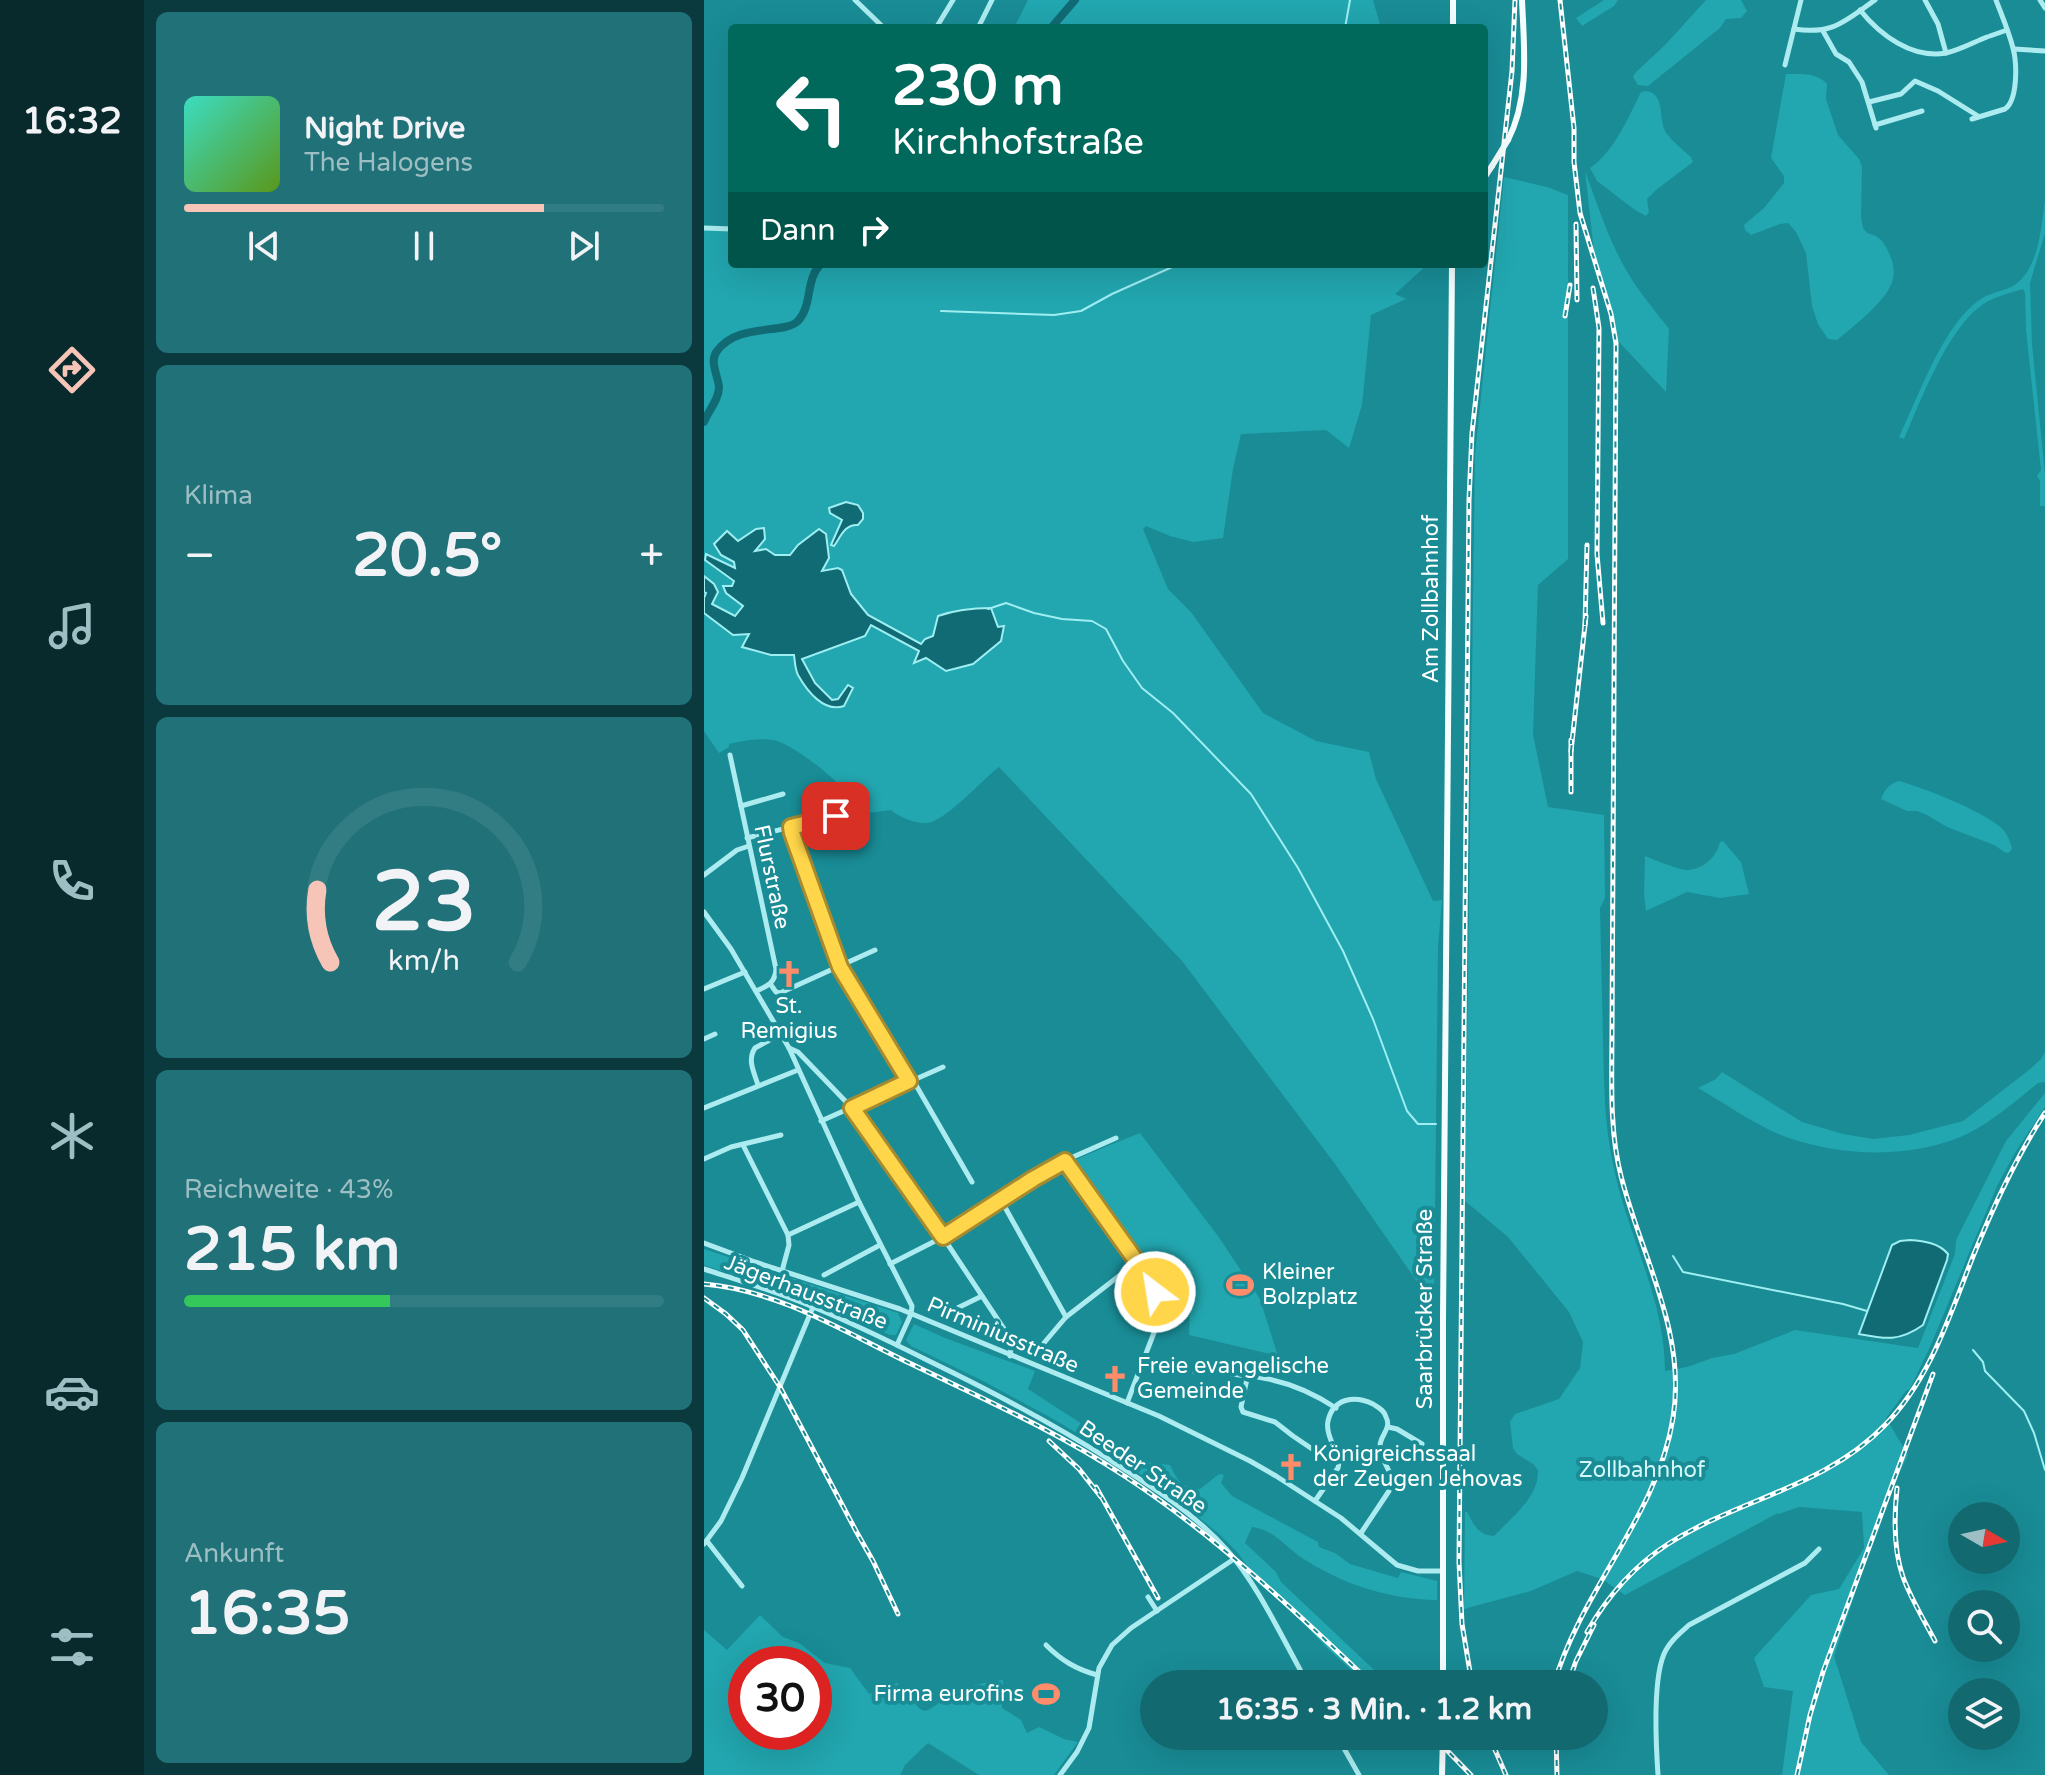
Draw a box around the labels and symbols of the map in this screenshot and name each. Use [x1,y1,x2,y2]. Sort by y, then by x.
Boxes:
street label: Am Zollbahnhof [1418,514,1444,683]
pin [802,782,870,850]
street label: Flurstraße [748,822,796,932]
church icon: St. Remigius [774,959,804,989]
place label: St. Remigius [740,993,838,1044]
street label: Saarbrücker Straße [1412,1209,1438,1409]
street label: Jägerhausstraße [721,1249,891,1335]
position arrow [1113,1250,1197,1334]
place label: Kleiner Bolzplatz [1262,1259,1358,1310]
sports icon: Kleiner Bolzplatz [1225,1270,1255,1300]
street label: Pirminiusstraße [923,1291,1083,1379]
place label: Freie evangelische Gemeinde [1137,1353,1329,1404]
church icon: Freie evangelische Gemeinde [1100,1364,1130,1394]
street label: Beeder Straße [1074,1415,1212,1519]
place label: Königreichssaal der Zeugen Jehovas [1313,1441,1523,1492]
church icon: Königreichssaal der Zeugen Jehovas [1276,1452,1306,1482]
park label: Zollbahnhof [1579,1457,1706,1483]
north arrow [1948,1502,2020,1574]
speed limit sign: 30 [728,1646,832,1750]
sports icon: Firma eurofins [1031,1679,1061,1709]
place label: Firma eurofins [873,1681,1024,1707]

